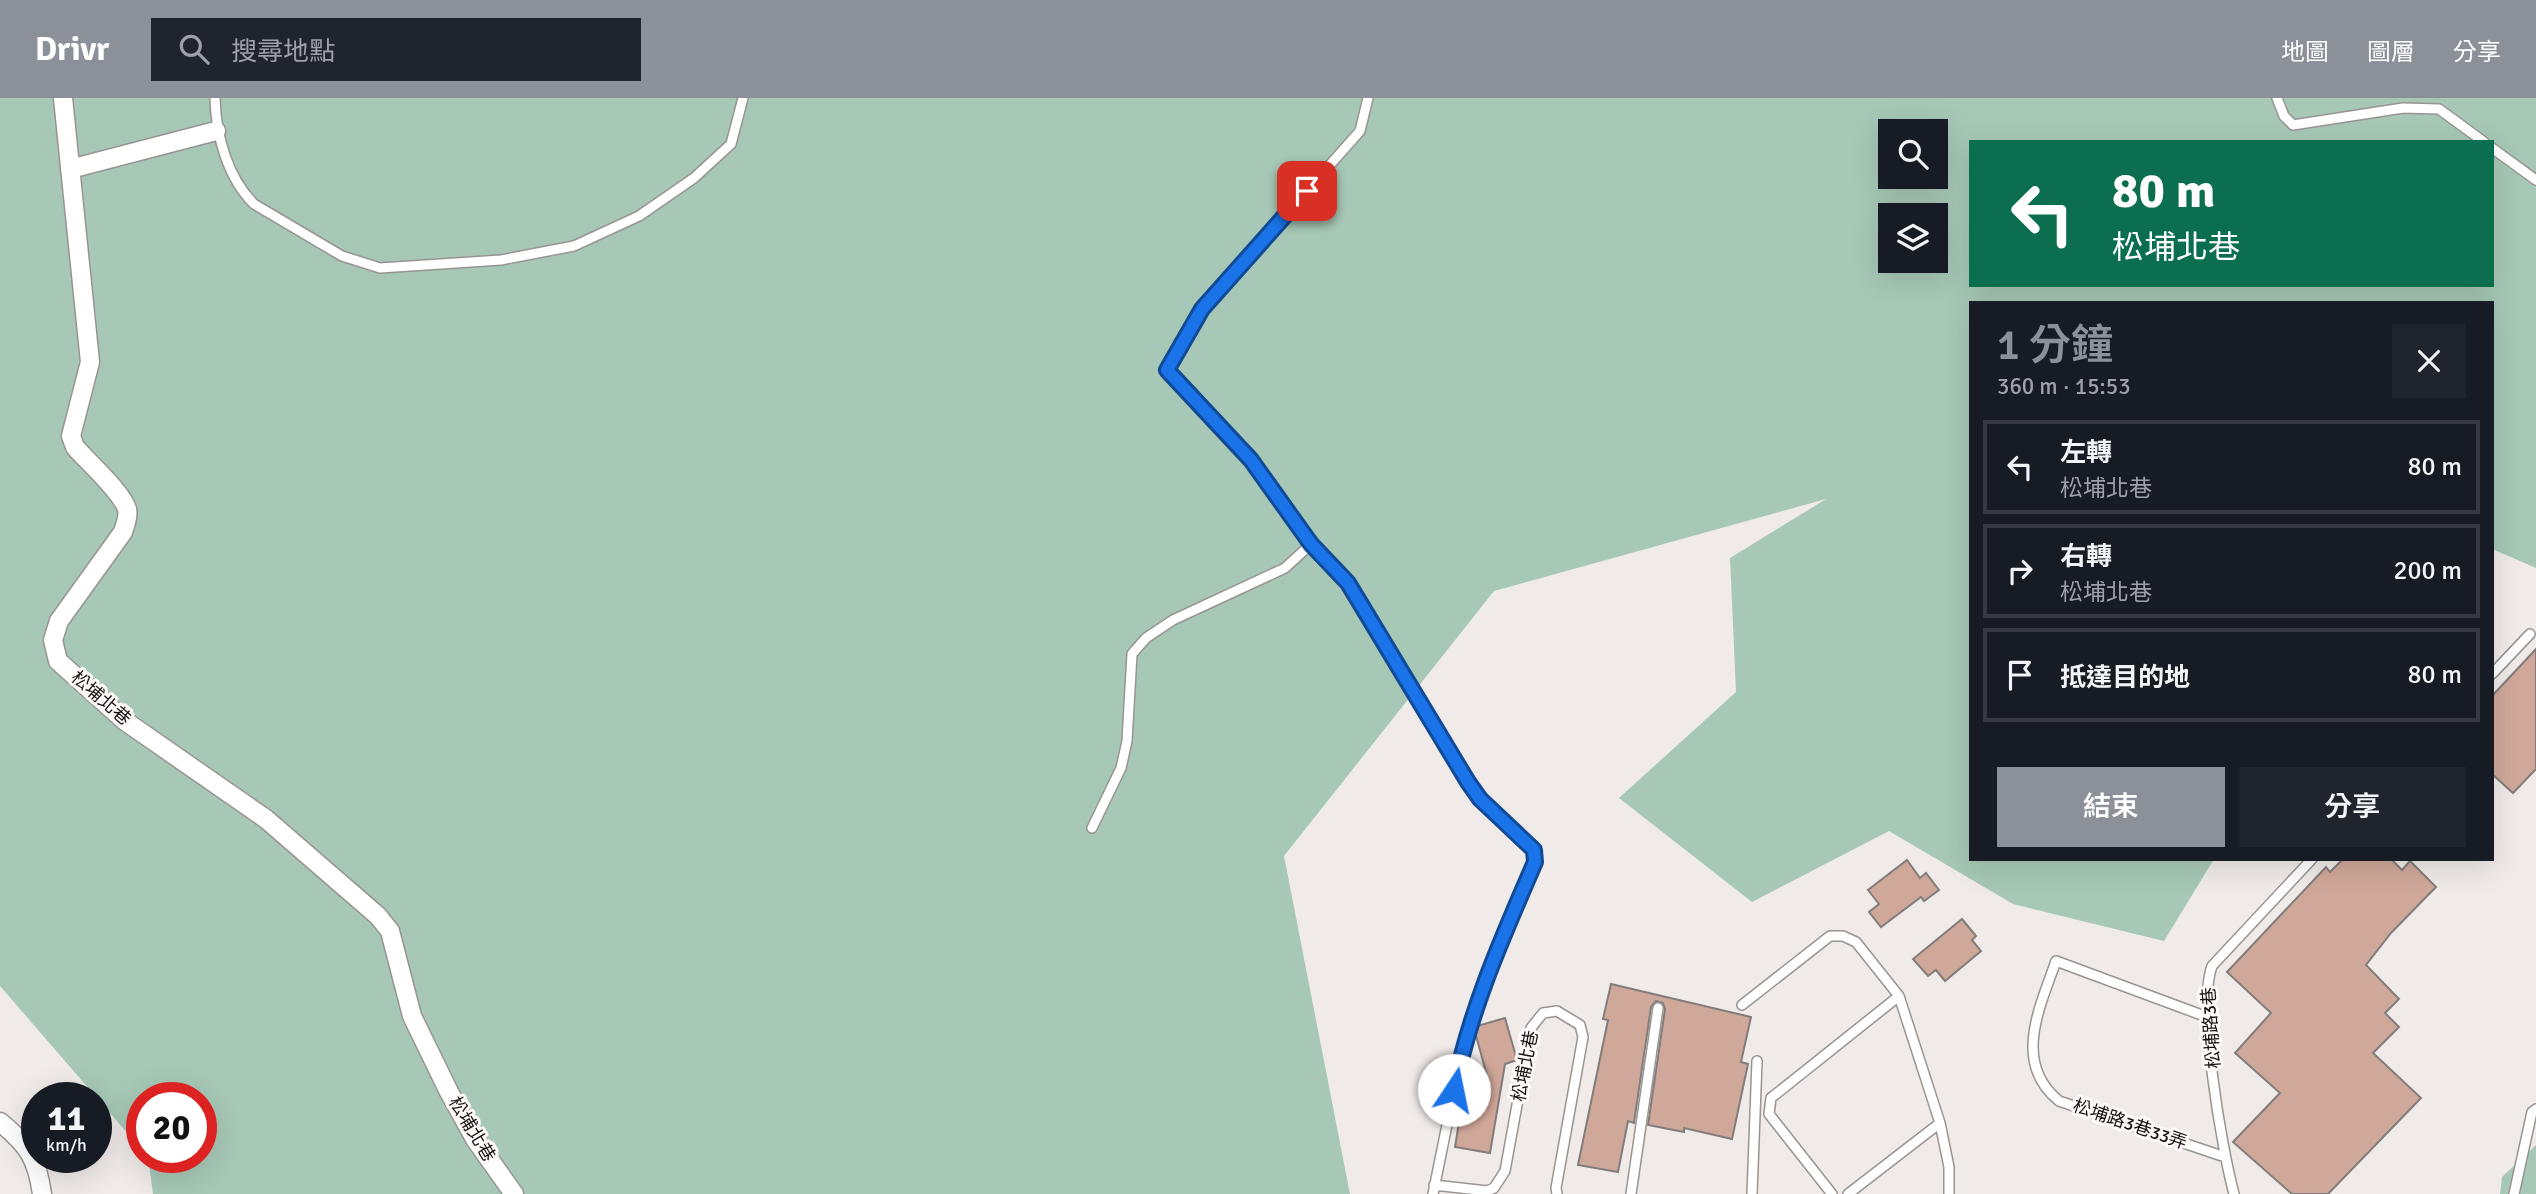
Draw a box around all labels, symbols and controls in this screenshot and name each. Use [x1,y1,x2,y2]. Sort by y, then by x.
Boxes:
search box [151,18,641,81]
text: Drivr [35,29,109,70]
icon: search [175,30,213,68]
text: 搜尋地點 [231,36,335,68]
text: 地圖 [2281,37,2329,67]
text: 圖層 [2367,37,2415,67]
text: 分享 [2453,37,2501,67]
map controls [1878,119,1948,273]
button: search [1878,119,1948,189]
pin [1277,161,1337,221]
text: 80 m [2112,161,2215,221]
icon: left [1997,168,2088,259]
icon: arrive [1288,172,1326,210]
button: layers [1878,203,1948,273]
text: 松埔北巷 [2112,228,2240,267]
text: 1 分鐘 [1997,320,2113,371]
button: close [2392,324,2466,398]
text: 360 m · 15:53 [1997,372,2131,401]
text: 左轉 [2060,437,2112,469]
icon: left [2001,448,2039,486]
text: 80 m [2407,451,2462,483]
text: 松埔北巷 [2060,474,2152,503]
text: 右轉 [2060,541,2112,573]
icon: right [2001,552,2039,590]
text: 200 m [2393,555,2462,587]
text: 松埔北巷 [2060,578,2152,607]
icon: arrive [2001,656,2039,694]
text: 80 m [2407,659,2462,691]
text: 抵達目的地 [2060,662,2190,694]
street label: 松埔北巷 [67,666,135,730]
button: 結束 [1997,767,2225,847]
button: 分享 [2239,767,2466,847]
street label: 松埔路3巷 [2197,986,2225,1070]
street label: 松埔北巷 [1507,1029,1543,1103]
position arrow [1417,1053,1491,1127]
speed limit sign: 20 [126,1082,217,1173]
street label: 松埔北巷 [444,1092,500,1166]
street label: 松埔路3巷33弄 [2070,1094,2190,1154]
text: 11 [48,1097,85,1140]
text: km/h [46,1134,87,1156]

